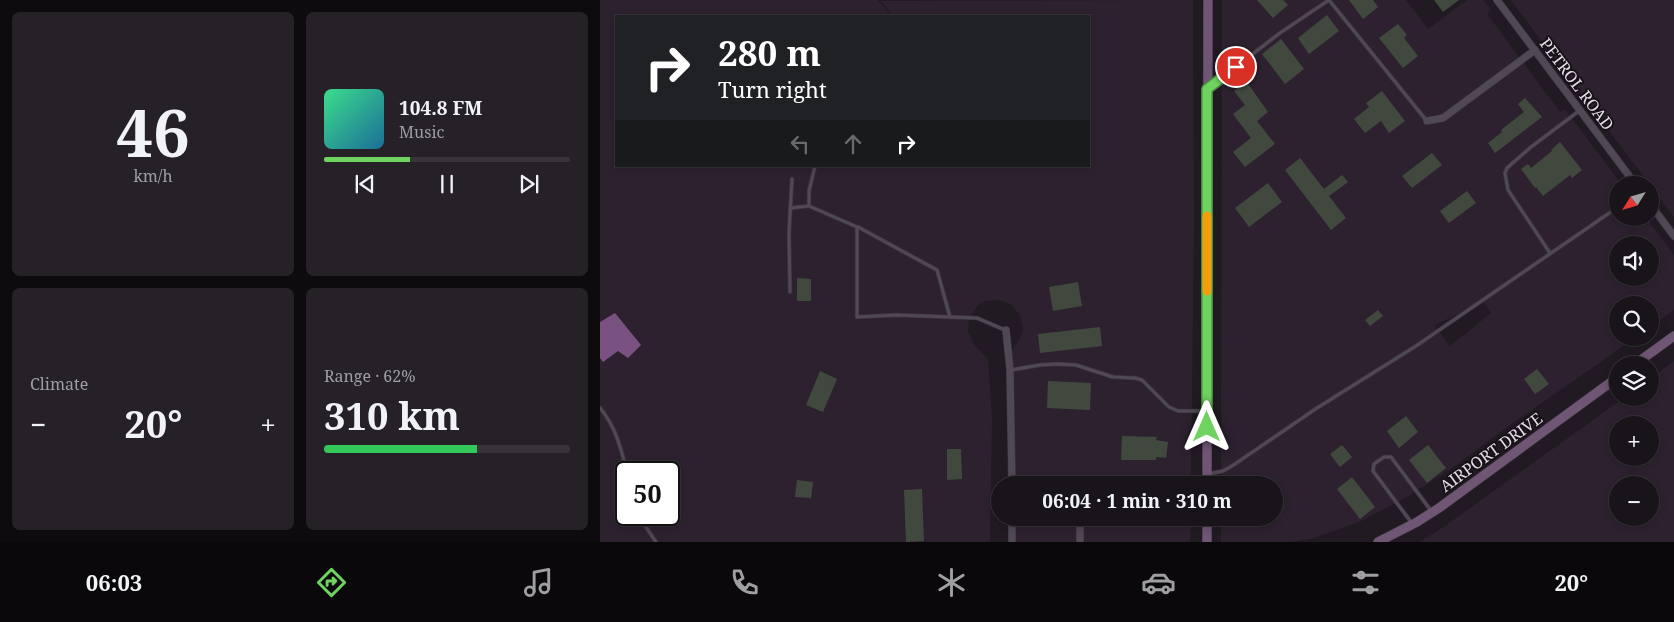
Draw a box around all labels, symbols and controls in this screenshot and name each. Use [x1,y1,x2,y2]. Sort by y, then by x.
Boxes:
text: 280 m [718,29,821,76]
street label: PETROL ROAD [1535,33,1619,135]
icon: right [635,35,700,100]
pin [1215,46,1257,88]
icon: arrive [1222,53,1250,81]
text: Turn right [718,74,827,104]
text: 46 [116,88,190,176]
text: 104.8 FM [399,95,482,121]
text: Music [399,121,444,143]
icon: left [786,130,814,158]
icon: ahead [839,130,867,158]
icon: right [892,130,920,158]
text: km/h [133,165,173,187]
icon: previous [351,170,379,198]
icon: pause [433,170,461,198]
icon: next [515,170,543,198]
north arrow [1609,176,1659,226]
map controls [1609,176,1659,526]
button: sound [1609,236,1659,286]
button: search [1609,296,1659,346]
button: layers [1609,356,1659,406]
text: Range · 62% [324,365,416,387]
text: Climate [30,373,88,395]
text: 310 km [324,389,460,441]
text: 20° [124,397,182,449]
position arrow [1180,400,1232,452]
text: − [30,405,46,443]
text: + [260,405,276,443]
street label: AIRPORT DRIVE [1435,407,1547,497]
button: + [1609,416,1659,466]
speed limit sign: 50 [615,461,680,526]
button: − [1609,476,1659,526]
text: 06:04 · 1 min · 310 m [1042,488,1232,514]
icon: directions [314,565,349,600]
icon: music [521,565,556,600]
icon: phone [727,565,762,600]
icon: climate [934,565,969,600]
icon: car [1141,565,1176,600]
icon: filters [1348,565,1383,600]
text: 06:03 [86,567,142,597]
text: 20° [1554,567,1588,597]

